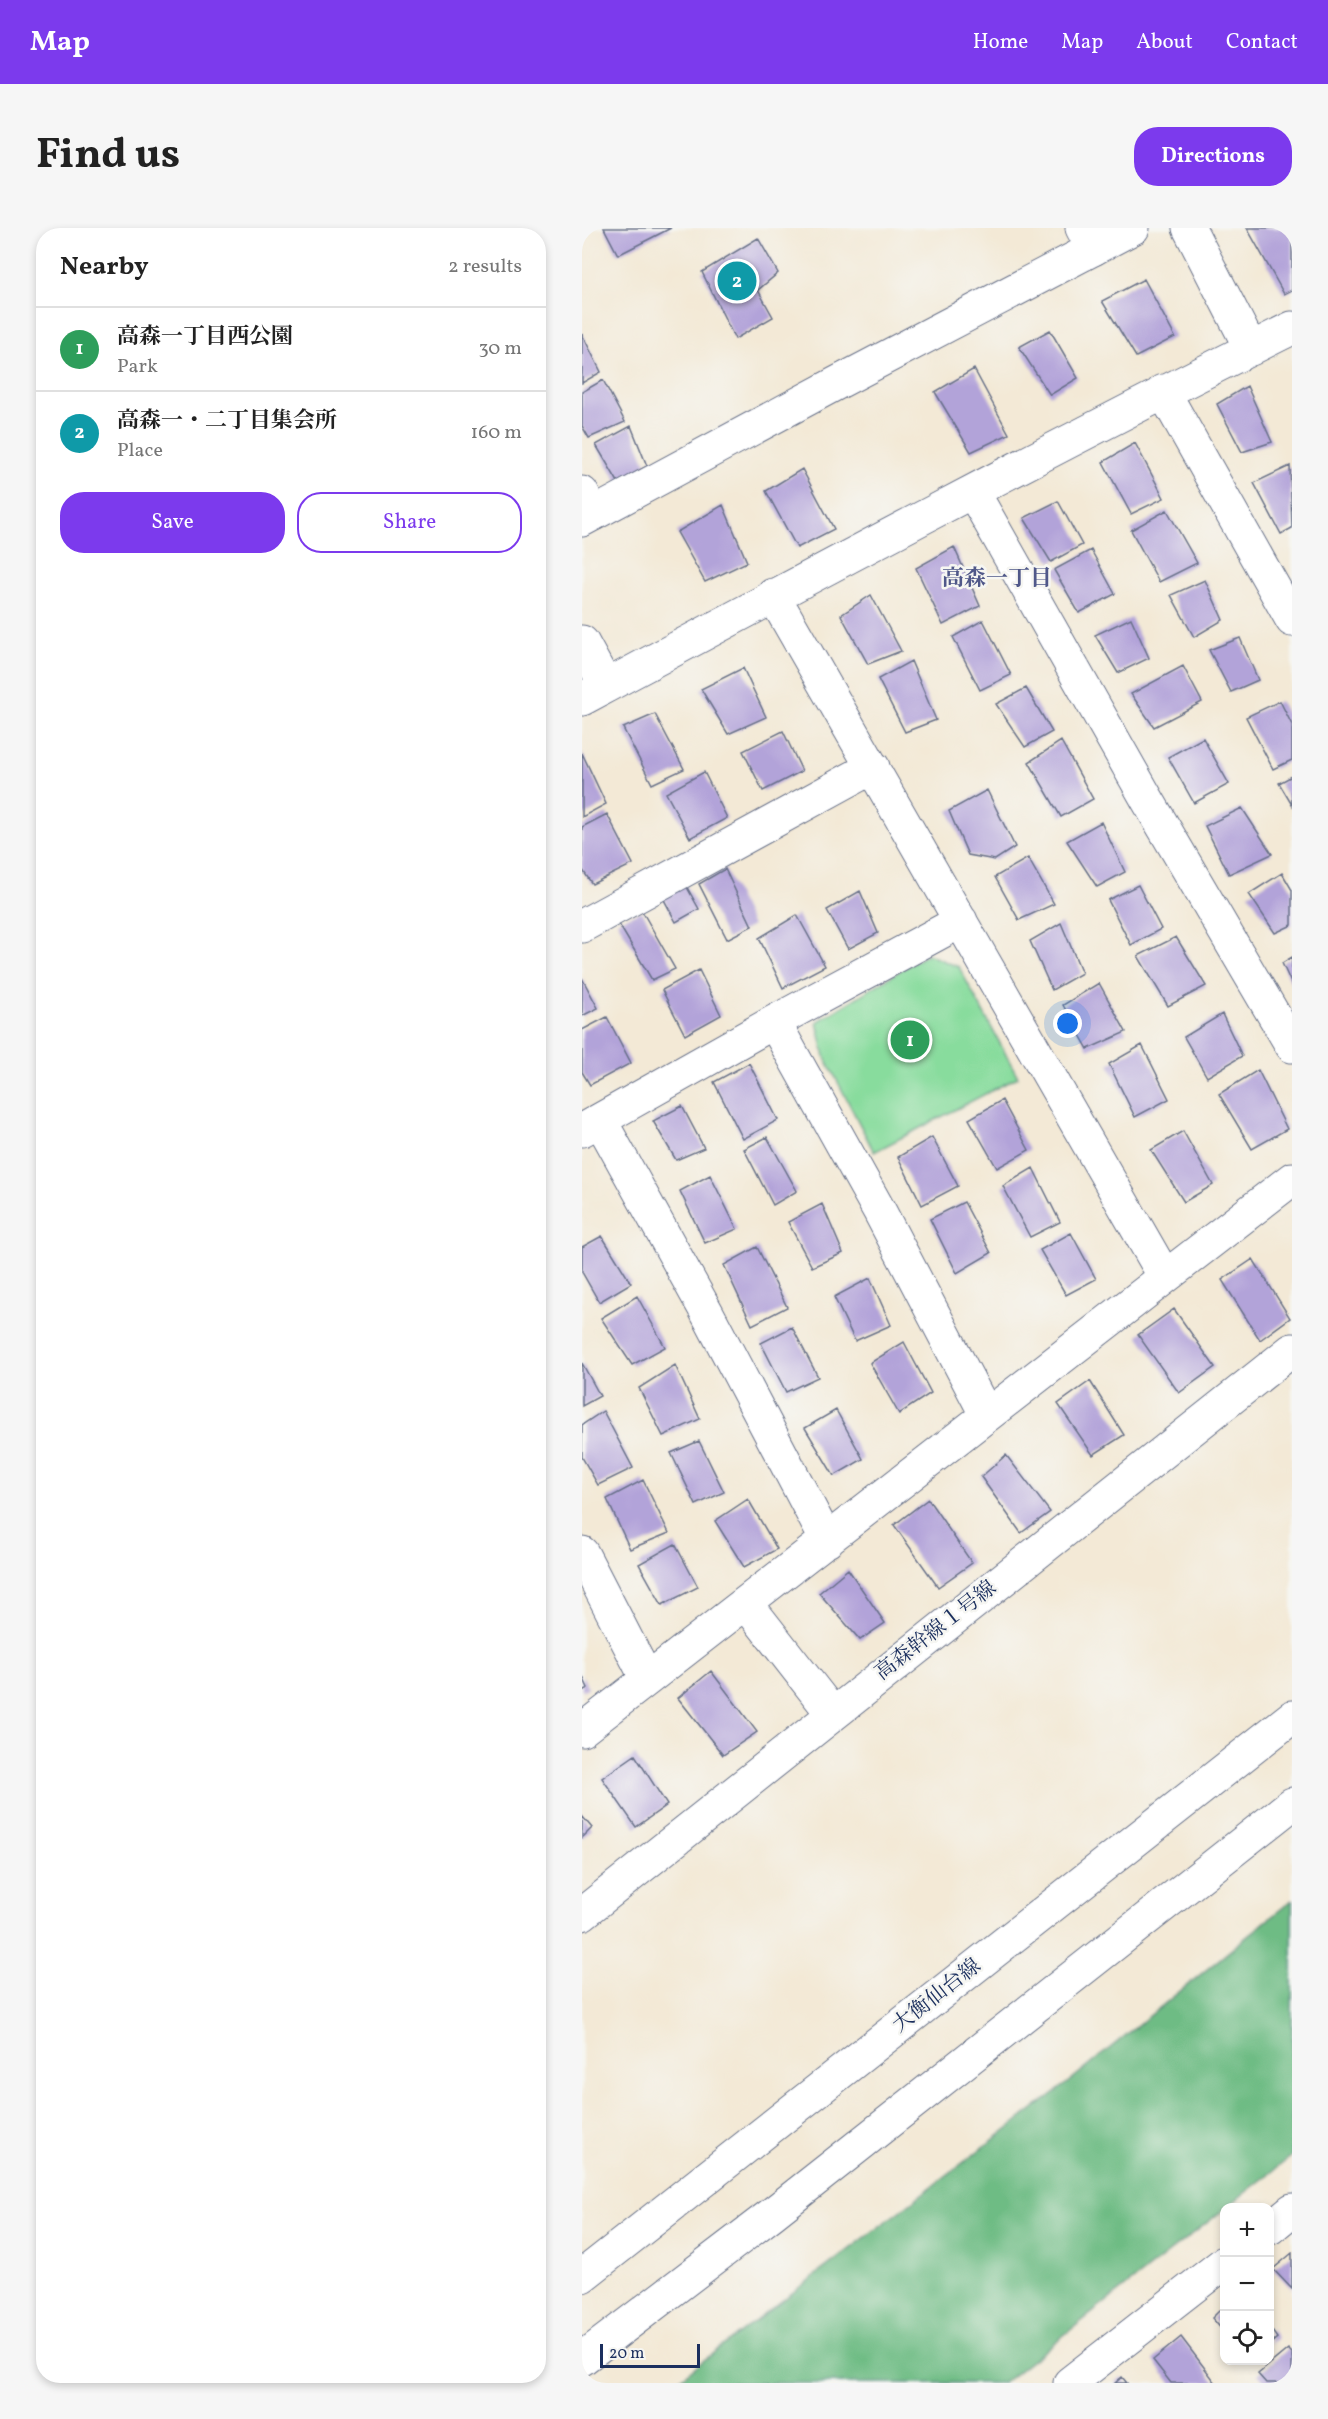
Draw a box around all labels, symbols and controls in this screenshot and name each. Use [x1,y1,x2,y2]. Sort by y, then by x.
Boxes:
text: Map [30,23,90,62]
text: Home [973,28,1028,57]
text: Map [1061,28,1103,57]
text: About [1136,28,1193,57]
text: Contact [1226,28,1298,57]
text: Find us [36,127,180,186]
button: Directions [1134,127,1292,186]
text: Nearby [60,249,149,285]
text: 2 results [448,253,522,281]
pin: 2 [718,259,756,304]
text: 高森一丁目西公園 [117,322,293,353]
text: 1 [75,335,84,363]
text: 30 m [478,335,522,363]
text: Park [117,353,158,381]
text: 高森一・二丁目集会所 [117,406,337,437]
text: 2 [74,419,85,447]
text: 160 m [470,419,522,447]
text: Place [117,437,163,465]
button: Save [60,492,285,553]
button: Share [297,492,522,553]
district label: 高森一丁目 [942,564,1052,595]
your location [1053,1009,1082,1038]
pin: 1 [890,1018,930,1062]
street label: 高森幹線１号線 [869,1574,1003,1688]
street label: 大衡仙台線 [887,1952,987,2040]
map controls [1220,2203,1274,2365]
button: + [1220,2203,1274,2257]
button: − [1220,2257,1274,2311]
button: locate [1220,2311,1274,2365]
scale bar [600,2341,700,2368]
text: 20 m [609,2343,644,2365]

